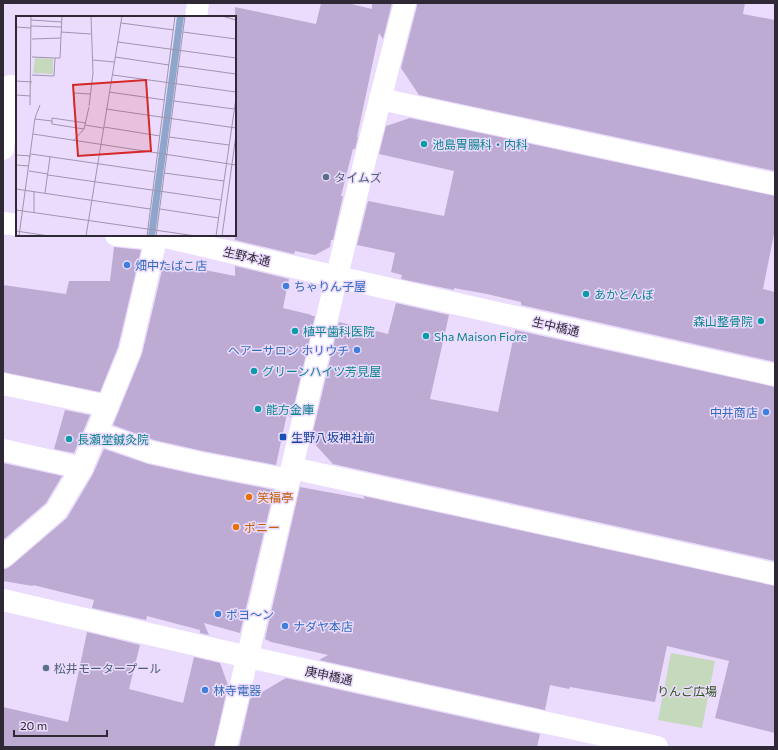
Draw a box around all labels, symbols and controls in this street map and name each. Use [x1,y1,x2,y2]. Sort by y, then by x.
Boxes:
inset map [16,16,236,236]
place label: 池島胃腸科・内科 [432,137,528,151]
marker: 池島胃腸科・内科 [419,139,429,149]
place label: タイムズ [334,170,382,184]
marker: タイムズ [321,172,331,182]
street label: 生野本通 [222,244,272,268]
place label: 畑中たばこ店 [135,258,207,272]
marker: 畑中たばこ店 [122,260,132,270]
place label: ちゃりん子屋 [294,279,366,293]
marker: ちゃりん子屋 [281,281,291,291]
place label: あかとんぼ [594,287,654,301]
marker: あかとんぼ [581,289,591,299]
street label: 生中橋通 [531,314,581,338]
place label: 森山整骨院 [693,314,753,328]
marker: 森山整骨院 [756,316,766,326]
place label: 植平歯科医院 [303,324,375,338]
marker: 植平歯科医院 [290,326,300,336]
place label: Sha Maison Fiore [434,329,527,343]
marker: Sha Maison Fiore [421,331,431,341]
place label: ヘアーサロン ホリウチ [228,343,349,357]
marker: ヘアーサロン ホリウチ [352,345,362,355]
place label: グリーンハイツ芳見屋 [262,364,381,378]
marker: グリーンハイツ芳見屋 [249,366,259,376]
place label: 能方金庫 [266,402,314,416]
marker: 能方金庫 [253,404,263,414]
place label: 中井商店 [710,405,758,419]
marker: 中井商店 [761,407,771,417]
place label: 生野八坂神社前 [291,430,375,444]
place label: 長瀬堂鍼灸院 [77,432,149,446]
marker: 生野八坂神社前 [278,432,288,442]
marker: 長瀬堂鍼灸院 [64,434,74,444]
place label: 笑福亭 [257,490,293,504]
marker: 笑福亭 [244,492,254,502]
place label: ポニー [244,520,280,534]
marker: ポニー [231,522,241,532]
place label: ポヨ～ン [226,607,274,621]
marker: ポヨ～ン [213,609,223,619]
place label: ナダヤ本店 [293,619,353,633]
marker: ナダヤ本店 [280,621,290,631]
place label: 松井モータープール [54,661,161,675]
marker: 松井モータープール [41,663,51,673]
street label: 庚申橋通 [304,663,354,687]
place label: 林寺電器 [213,683,261,697]
park label: りんご広場 [657,684,717,698]
marker: 林寺電器 [200,685,210,695]
scale bar [14,712,107,738]
text: 20 m [20,718,47,732]

